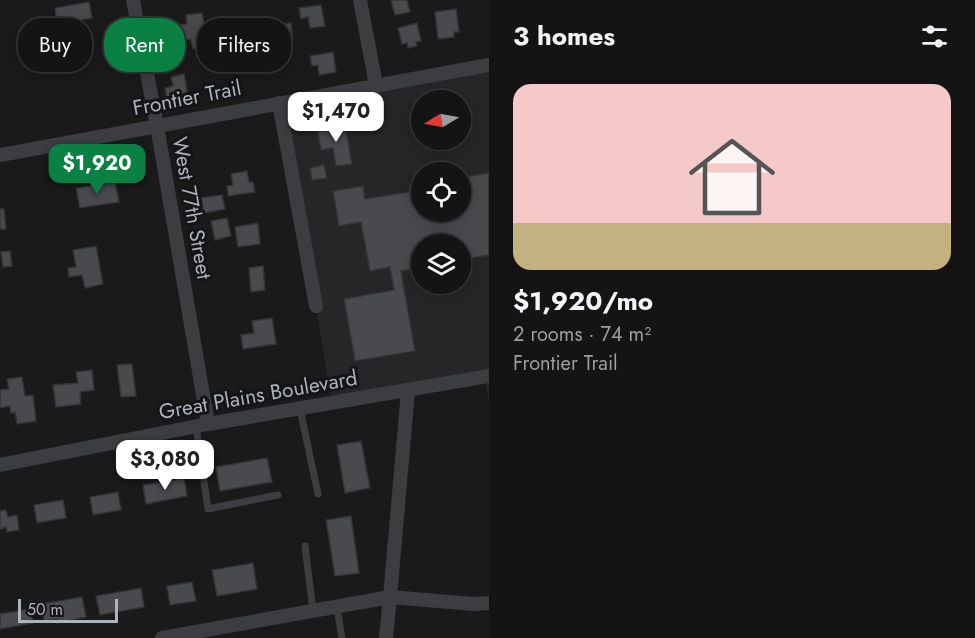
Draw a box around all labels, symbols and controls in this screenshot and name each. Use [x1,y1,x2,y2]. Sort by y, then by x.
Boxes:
text: 3 homes [513,17,615,55]
chip: Buy [18,18,92,72]
chip: Rent [104,18,185,72]
chip: Filters [197,18,291,72]
icon: filters [918,20,951,53]
street label: Frontier Trail [130,73,244,123]
north arrow [411,90,471,150]
map controls [411,90,471,294]
pin: $1,470 [287,92,385,143]
text: $1,470 [302,97,370,126]
icon: home [678,123,786,231]
street label: West 77th Street [165,134,219,282]
pin: $1,920 [48,144,146,195]
text: $1,920 [63,149,131,178]
button: locate [411,162,471,222]
button: layers [411,234,471,294]
text: $1,920/mo [513,282,653,320]
text: 2 rooms · 74 m² [513,320,651,349]
text: Frontier Trail [513,349,618,378]
street label: Great Plains Boulevard [156,363,360,427]
pin: $3,080 [116,440,214,491]
text: $3,080 [130,445,200,474]
scale bar [18,596,118,624]
text: 50 m [27,598,63,621]

